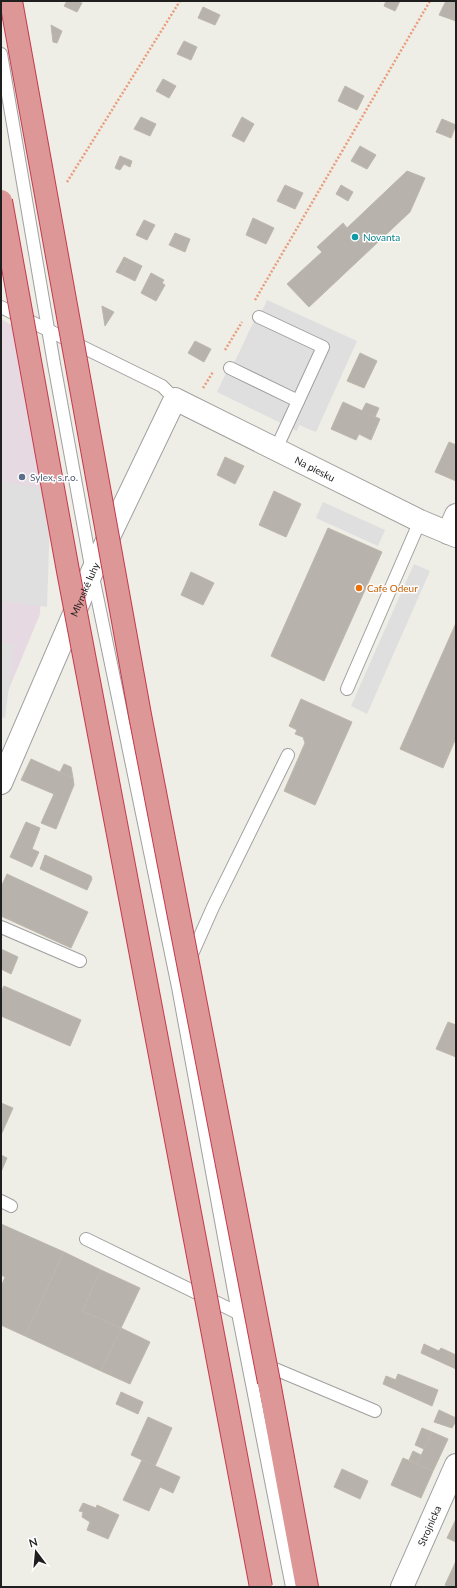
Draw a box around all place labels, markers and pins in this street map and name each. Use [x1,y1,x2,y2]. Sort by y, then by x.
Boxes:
place label: Novanta [363,231,400,243]
marker: Novanta [350,232,360,242]
place label: Sylex, s.r.o. [30,471,78,483]
marker: Sylex, s.r.o. [17,472,27,482]
place label: Cafe Odeur [367,582,418,594]
marker: Cafe Odeur [354,583,364,593]

